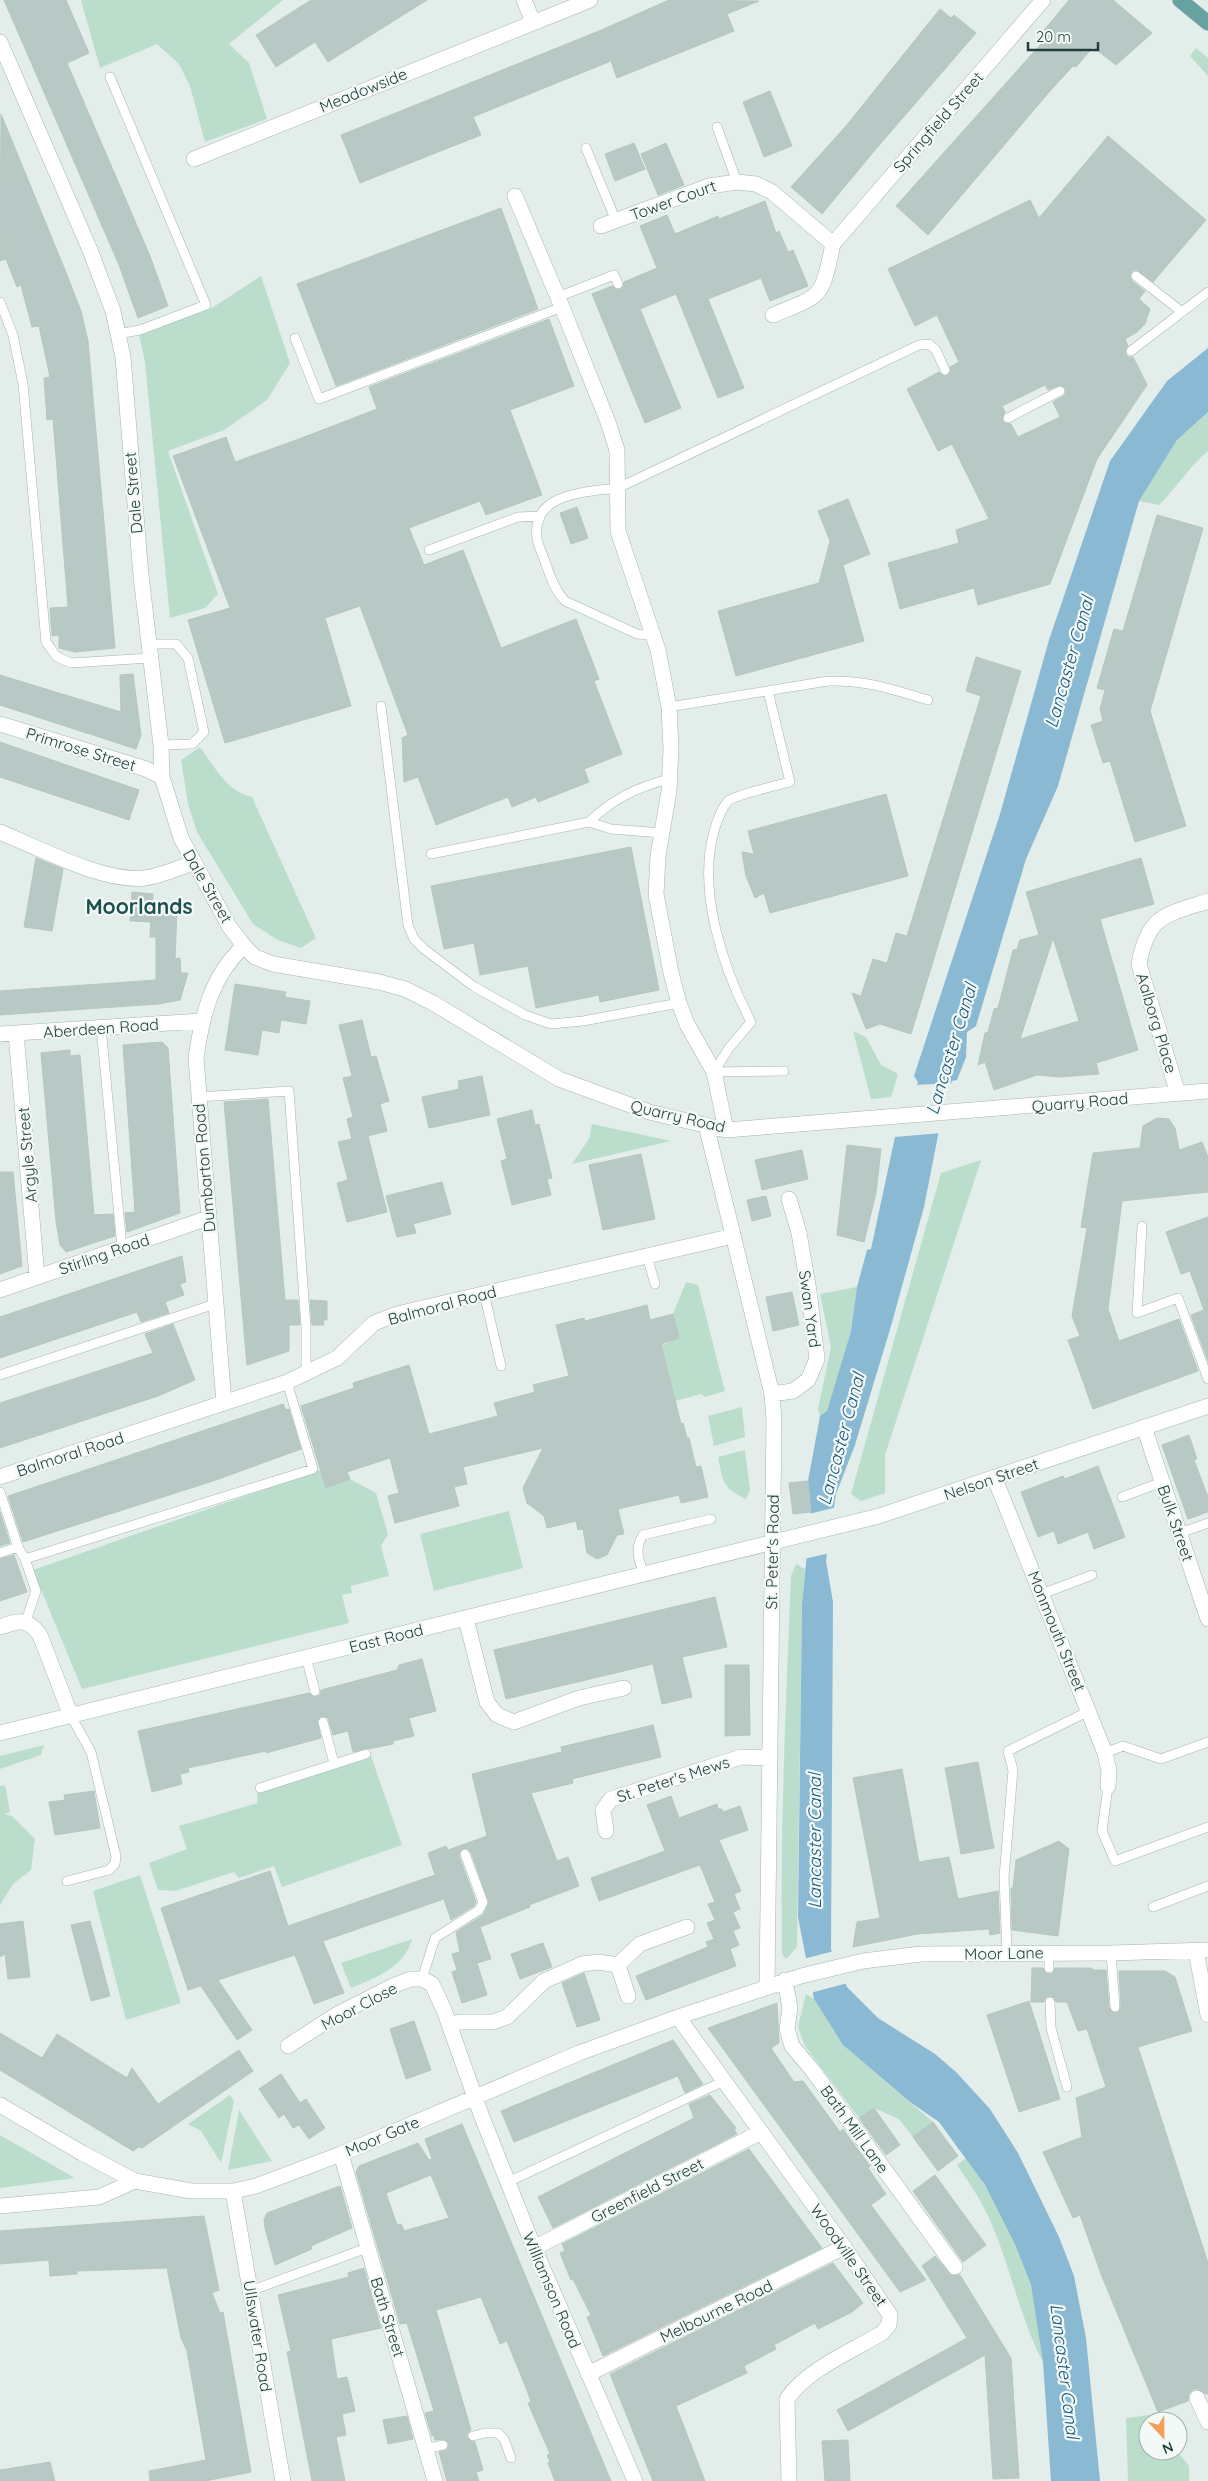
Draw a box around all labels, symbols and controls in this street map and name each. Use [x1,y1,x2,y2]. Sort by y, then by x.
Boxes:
scale bar [1028,20,1098,52]
text: 20 m [1036,27,1071,46]
street label: Meadowside [316,63,410,117]
street label: Springfield Street [889,68,987,176]
street label: Tower Court [627,175,719,225]
street label: Dale Street [119,451,147,535]
water label: Lancaster Canal [1039,592,1099,730]
street label: Primrose Street [24,723,138,775]
street label: Dale Street [179,846,237,926]
district label: Moorlands [85,893,193,919]
street label: Aalborg Place [1132,970,1182,1076]
water label: Lancaster Canal [920,979,982,1117]
street label: Aberdeen Road [42,1014,160,1042]
street label: Quarry Road [1031,1088,1129,1116]
street label: Quarry Road [629,1095,727,1137]
street label: Dumbarton Road [188,1103,220,1233]
street label: Argyle Street [13,1106,41,1204]
street label: Stirling Road [56,1229,152,1279]
street label: Swan Yard [795,1269,825,1349]
street label: Balmoral Road [386,1281,498,1329]
water label: Lancaster Canal [812,1369,870,1508]
street label: Balmoral Road [14,1427,126,1481]
street label: Nelson Street [941,1453,1041,1505]
street label: Bulk Street [1154,1482,1198,1564]
street label: St. Peter's Road [761,1494,783,1610]
street label: Monmouth Street [1024,1568,1090,1694]
street label: East Road [347,1619,425,1657]
street label: St. Peter's Mews [614,1751,732,1807]
water label: Lancaster Canal [803,1771,826,1909]
street label: Moor Lane [964,1942,1044,1964]
street label: Moor Close [318,1978,400,2034]
street label: Bath Mill Lane [816,2081,894,2177]
street label: Moor Gate [342,2111,422,2161]
street label: Greenfield Street [587,2153,707,2227]
street label: Woodville Street [806,2200,892,2310]
street label: Williamson Road [518,2229,586,2351]
street label: Bath Street [366,2275,410,2359]
street label: Melbourne Road [656,2275,776,2347]
street label: Ullswater Road [239,2279,277,2393]
water label: Lancaster Canal [1045,2302,1085,2442]
north arrow [1138,2411,1188,2461]
text: N [1160,2438,1176,2458]

